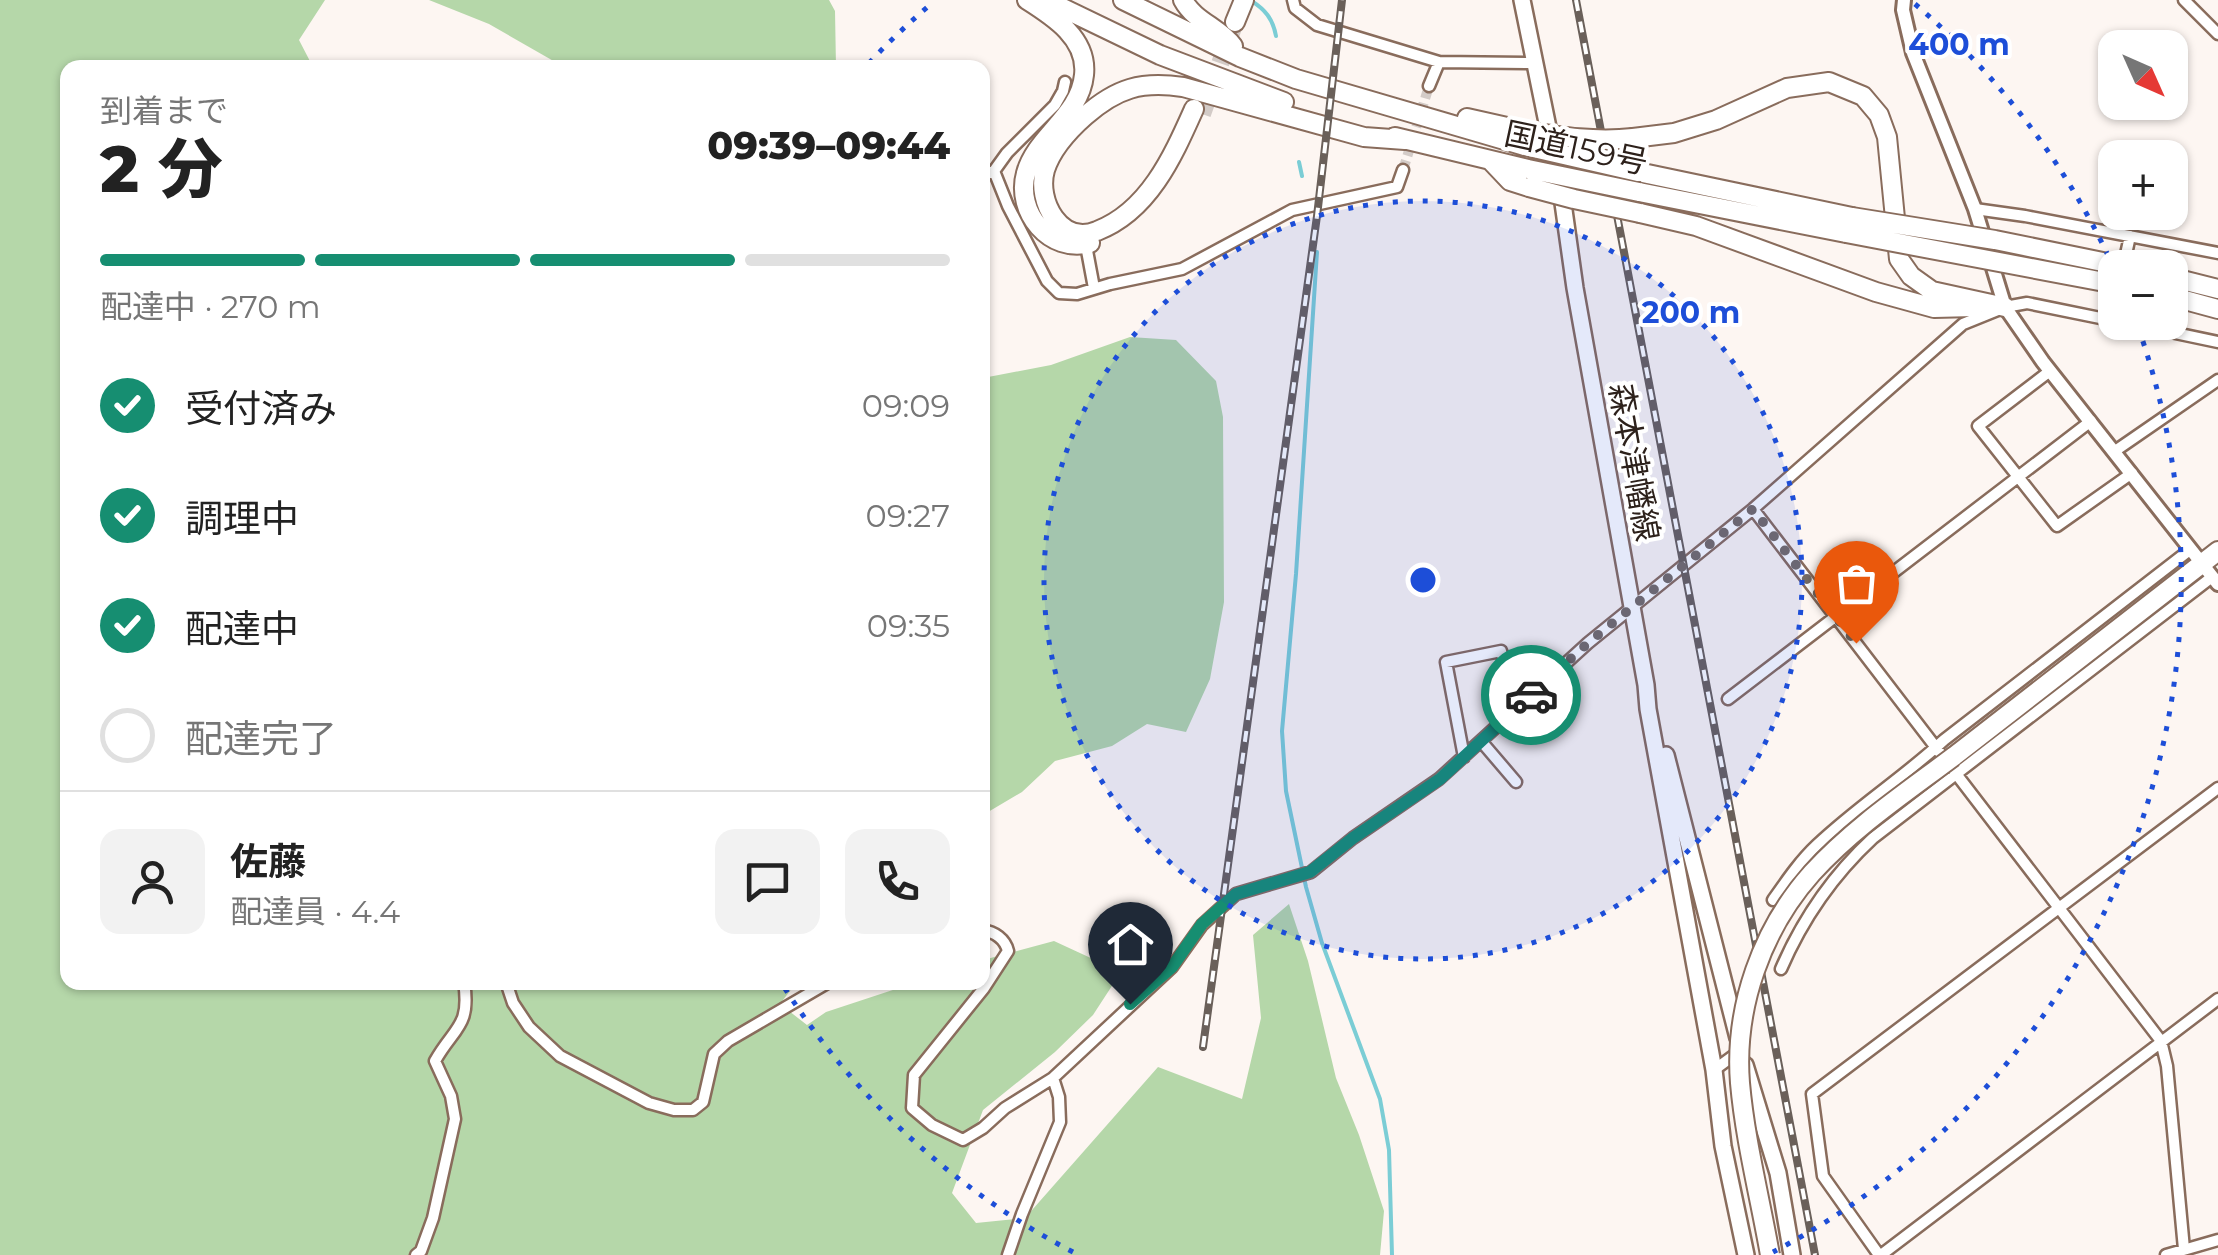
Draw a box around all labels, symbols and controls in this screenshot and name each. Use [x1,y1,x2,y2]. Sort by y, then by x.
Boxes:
text: 400 m [1908,26,2010,63]
north arrow [2098,30,2188,120]
map controls [2098,30,2188,340]
text: 到着まで [100,91,228,130]
street label: 国道159号 [1501,113,1651,182]
text: 09:39–09:44 [707,122,950,169]
text: 2 分 [100,129,223,208]
button: + [2098,140,2188,230]
button: − [2098,250,2188,340]
text: 配達中 · 270 m [100,287,321,326]
text: 200 m [1642,294,1740,331]
icon: check [100,378,155,433]
street label: 森本津幡線 [1601,380,1668,544]
text: 受付済み [185,385,337,432]
text: 09:09 [862,386,950,425]
icon: check [100,488,155,543]
text: 調理中 [185,495,299,542]
text: 09:27 [866,496,950,535]
pin [1814,541,1899,644]
icon: bag [1829,556,1884,611]
centre of rings [1405,562,1441,598]
icon: check [100,598,155,653]
text: 配達中 [185,605,299,652]
text: 09:35 [867,606,950,645]
courier [1481,645,1581,745]
icon: car [1504,668,1559,723]
text: 配達完了 [185,715,337,762]
button: person [100,829,205,934]
button: chat [715,829,820,934]
button: phone [845,829,950,934]
text: 佐藤 [230,838,306,885]
text: 配達員 · 4.4 [230,892,400,931]
pin [1088,902,1173,1005]
icon: home [1103,917,1158,972]

